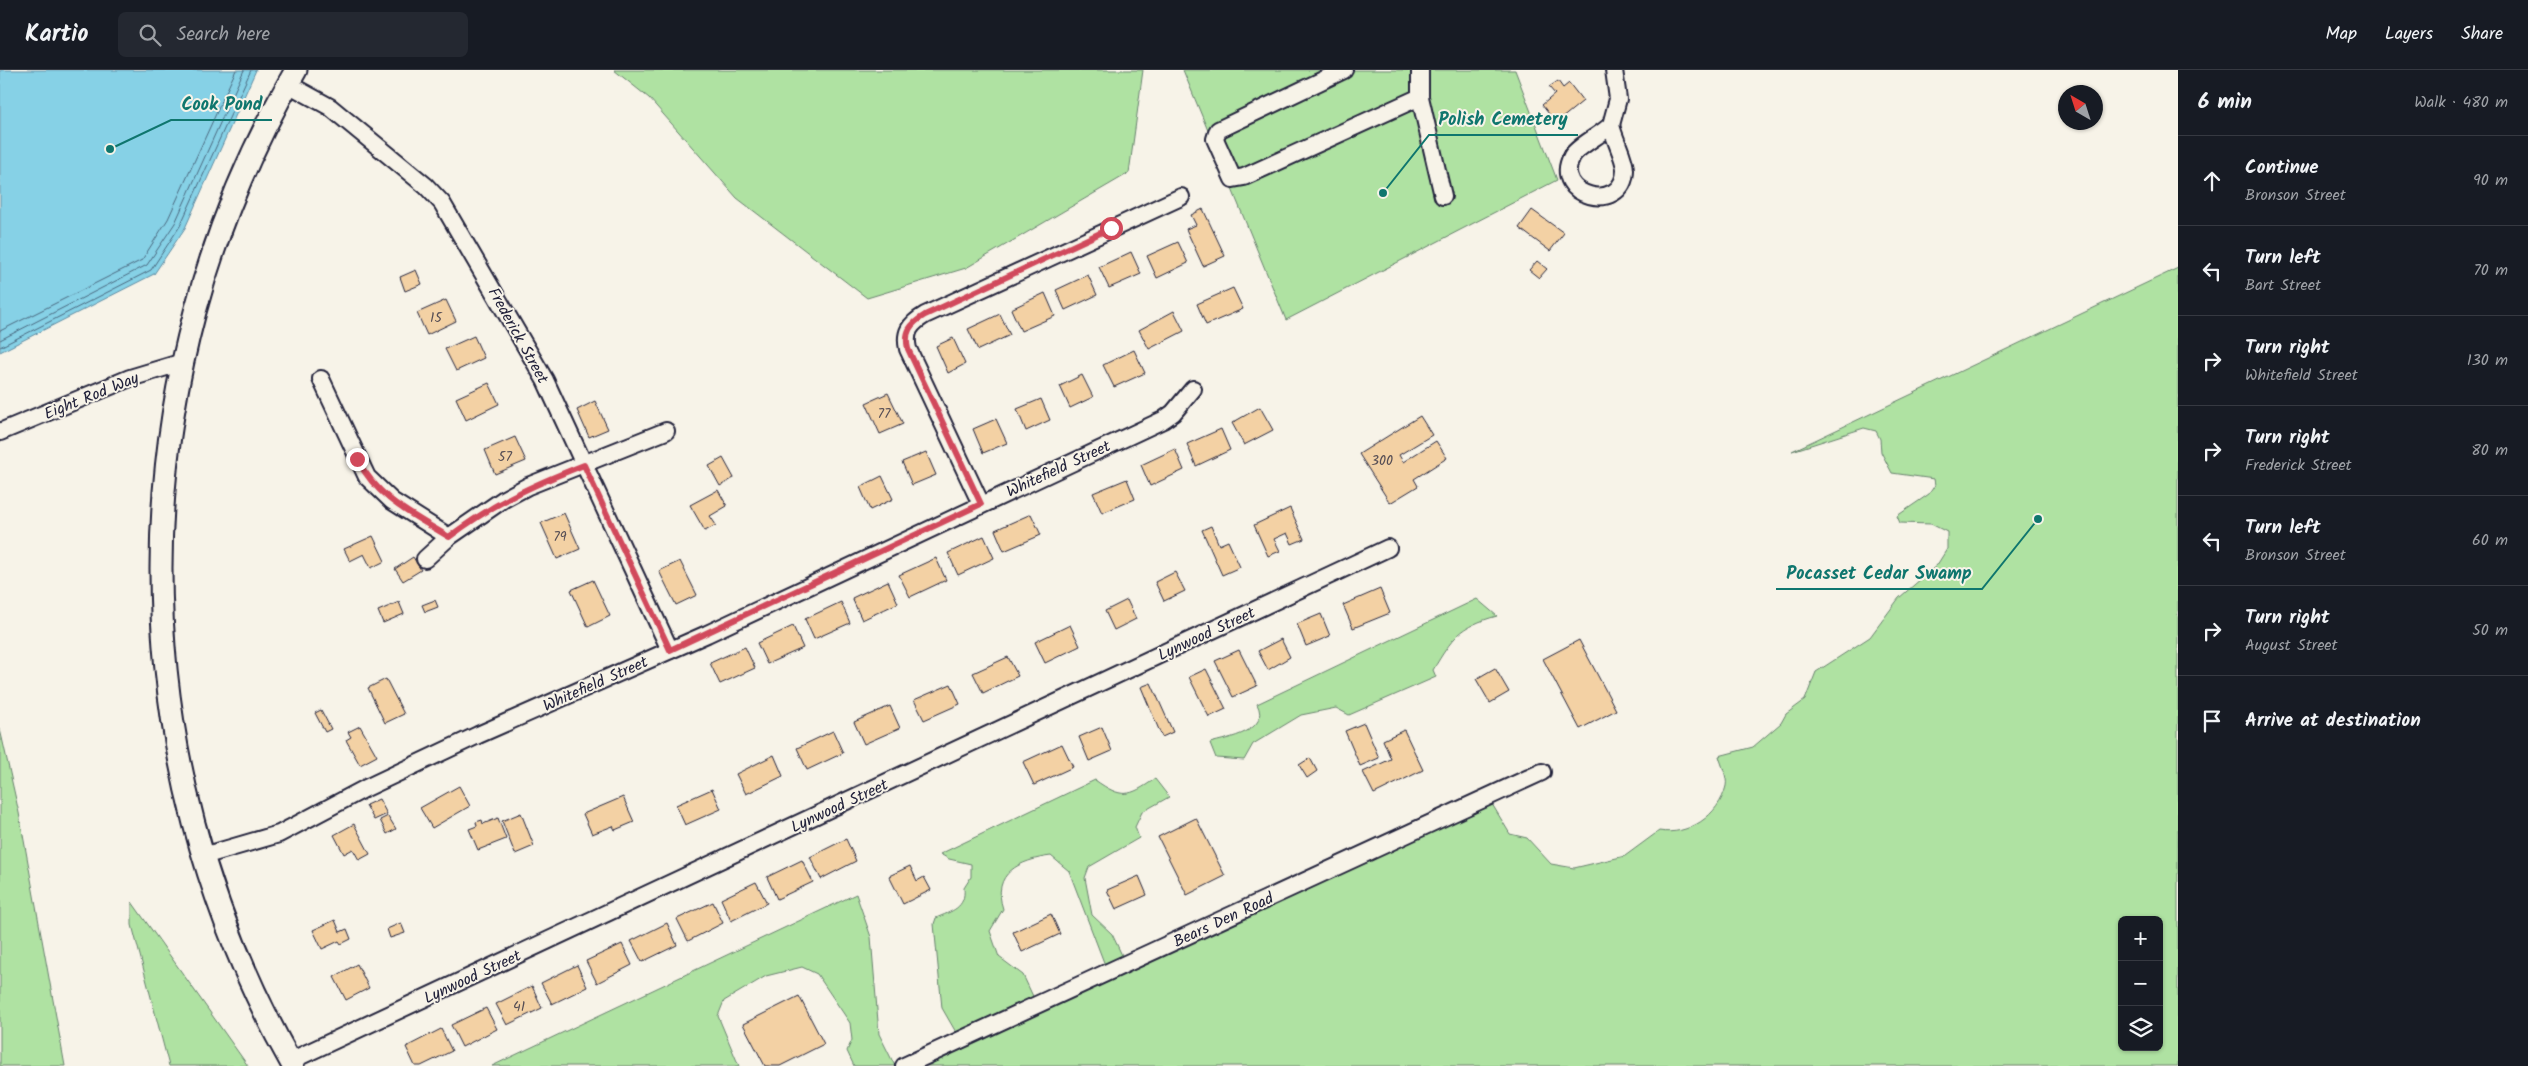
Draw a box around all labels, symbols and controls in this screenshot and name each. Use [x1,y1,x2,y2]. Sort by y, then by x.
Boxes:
search box [118,12,468,57]
text: Kartio [25,15,88,54]
text: Search here [176,20,270,50]
text: Map [2326,20,2357,49]
text: Layers [2385,20,2433,49]
text: Share [2461,20,2503,49]
icon: search [136,21,164,49]
north arrow [2058,85,2103,130]
text: 6 min [2198,86,2252,119]
callout: Cook Pond [171,87,272,120]
text: Walk · 480 m [2414,90,2508,115]
text: Cook Pond [181,91,263,120]
callout: Polish Cemetery [1429,102,1578,135]
text: Polish Cemetery [1438,106,1568,135]
text: Continue [2245,153,2318,183]
icon: ahead [2198,167,2226,195]
text: 90 m [2473,168,2508,193]
text: Bronson Street [2245,183,2346,208]
route start [1100,217,1123,240]
text: Turn left [2245,243,2320,273]
icon: left [2198,257,2226,285]
text: 70 m [2473,258,2508,283]
text: Bart Street [2245,273,2321,298]
street label: Frederick Street [481,283,555,389]
house number: 15 [430,307,443,329]
text: Turn right [2245,333,2330,363]
icon: right [2198,347,2226,375]
text: 130 m [2467,348,2508,373]
text: Whitefield Street [2245,363,2358,388]
street label: Eight Rod Way [40,366,143,427]
house number: 77 [878,403,891,425]
text: Turn right [2245,423,2330,453]
street label: Whitefield Street [1002,434,1116,505]
icon: right [2198,437,2226,465]
text: 80 m [2471,438,2508,463]
house number: 57 [498,446,513,468]
route end [346,448,369,471]
house number: 300 [1371,450,1393,472]
text: Frederick Street [2245,453,2352,478]
text: Turn left [2245,513,2320,543]
house number: 79 [553,526,567,548]
icon: left [2198,527,2226,555]
text: 60 m [2472,528,2508,553]
text: Bronson Street [2245,543,2346,568]
callout: Pocasset Cedar Swamp [1776,556,1982,589]
text: Pocasset Cedar Swamp [1786,560,1972,589]
street label: Lynwood Street [1154,601,1260,668]
text: Turn right [2245,603,2330,633]
icon: right [2198,617,2226,645]
text: 50 m [2472,618,2508,643]
text: August Street [2245,633,2338,658]
street label: Whitefield Street [539,650,653,719]
text: Arrive at destination [2245,706,2421,736]
icon: arrive [2198,707,2226,735]
street label: Lynwood Street [787,773,893,840]
street label: Bears Den Road [1169,886,1279,955]
map controls [2118,916,2163,1051]
button: + [2118,916,2163,961]
street label: Lynwood Street [420,944,526,1011]
button: − [2118,961,2163,1006]
house number: 41 [513,996,525,1018]
button: layers [2118,1006,2163,1051]

